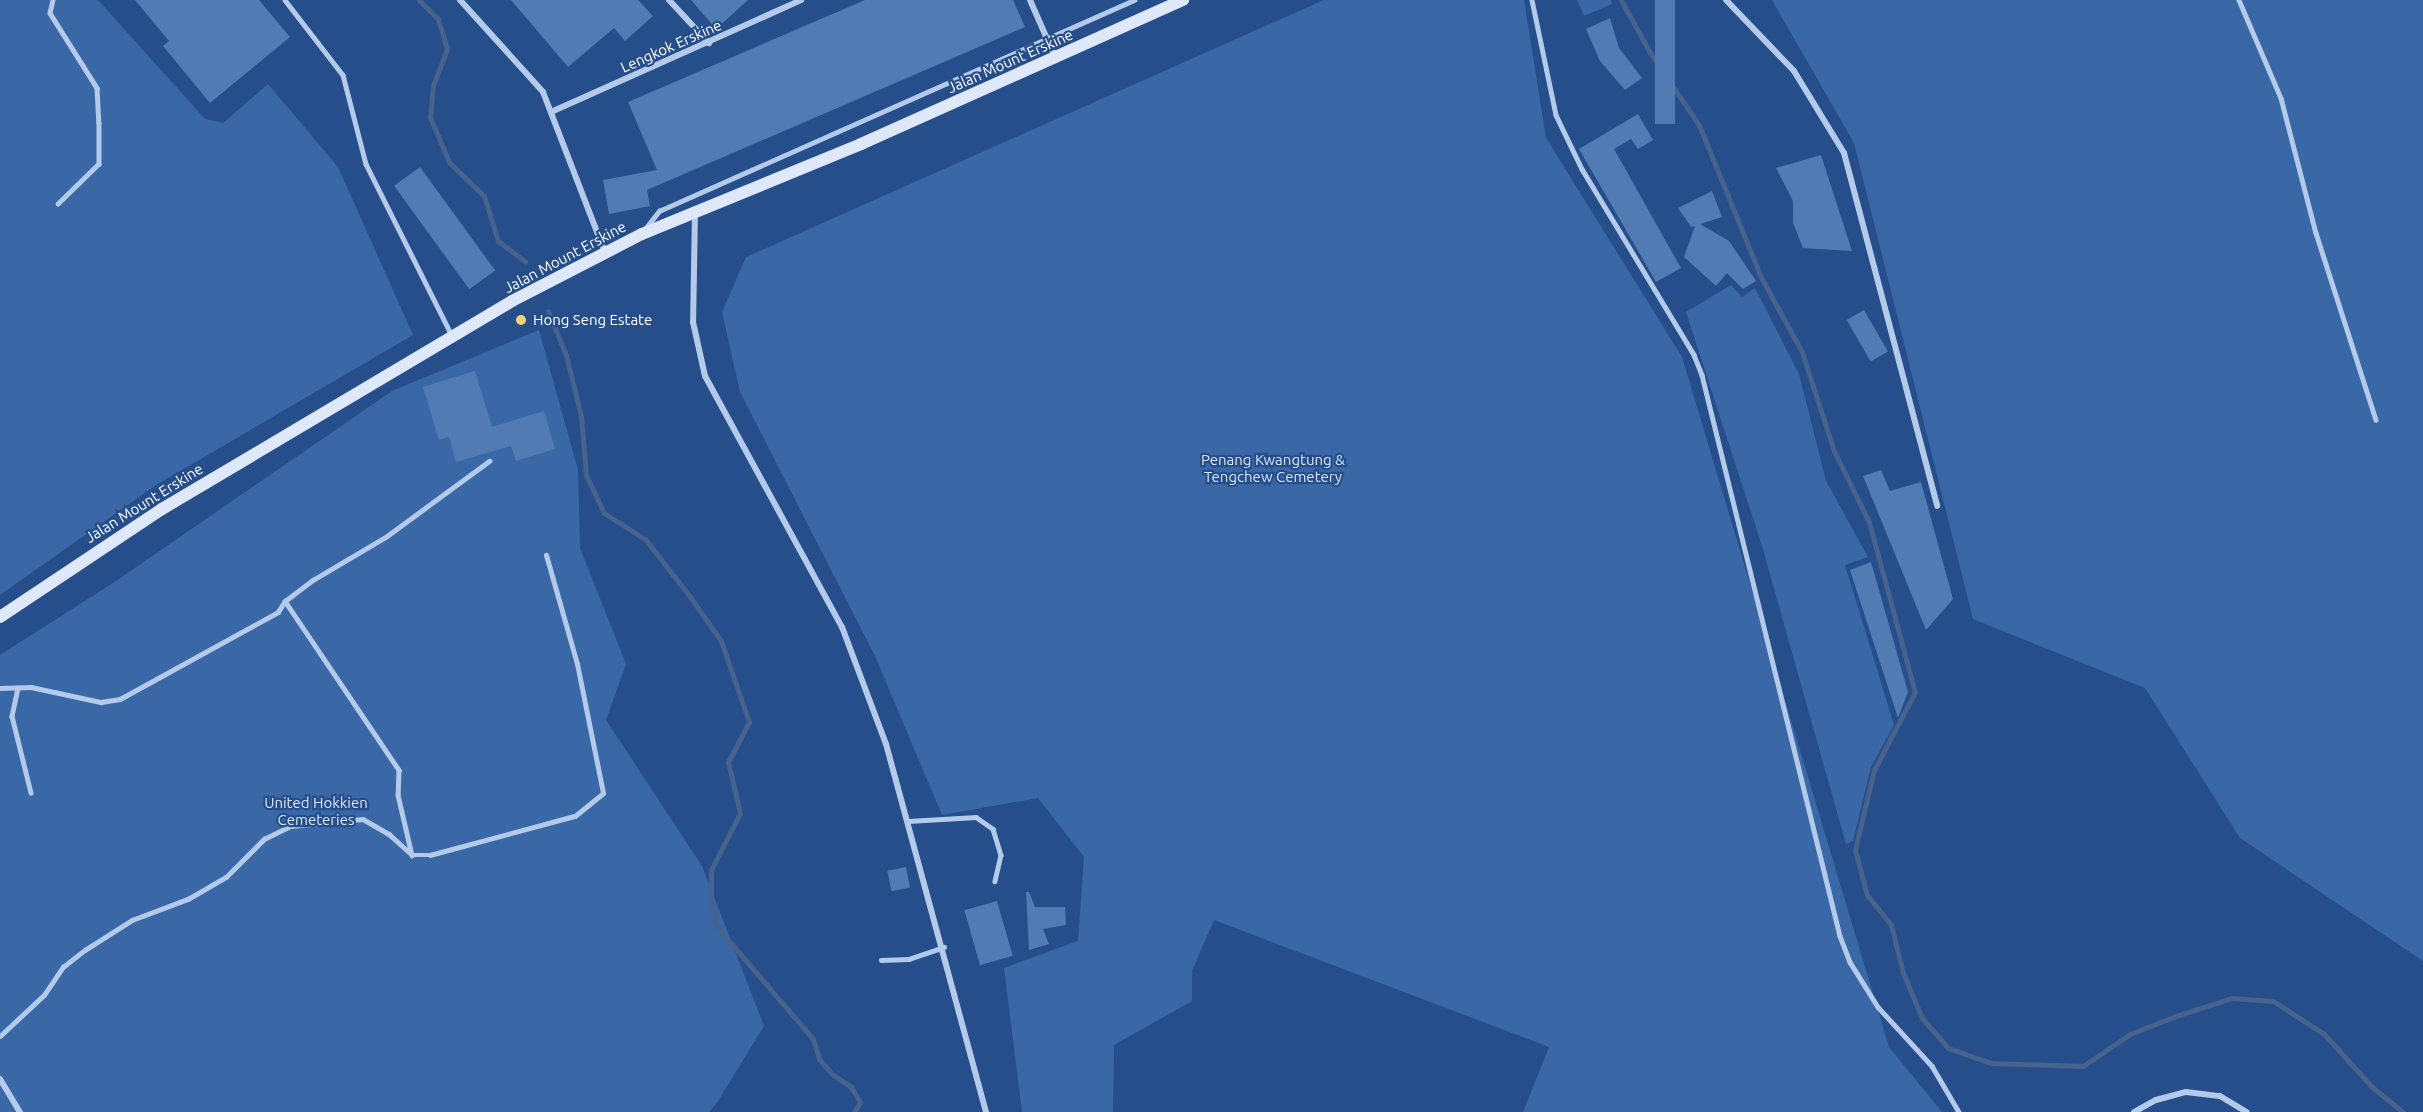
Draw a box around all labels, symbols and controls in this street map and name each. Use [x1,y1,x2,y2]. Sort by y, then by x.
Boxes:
street label: Lengkok Erskine [618,16,724,76]
street label: Jalan Mount Erskine [944,25,1076,97]
street label: Jalan Mount Erskine [501,217,629,297]
place label: Hong Seng Estate [533,311,652,329]
marker: Hong Seng Estate [514,313,528,327]
park label: Penang Kwangtung & Tengchew Cemetery [1201,450,1345,485]
street label: Jalan Mount Erskine [82,459,206,547]
park label: United Hokkien Cemeteries [264,793,368,828]

